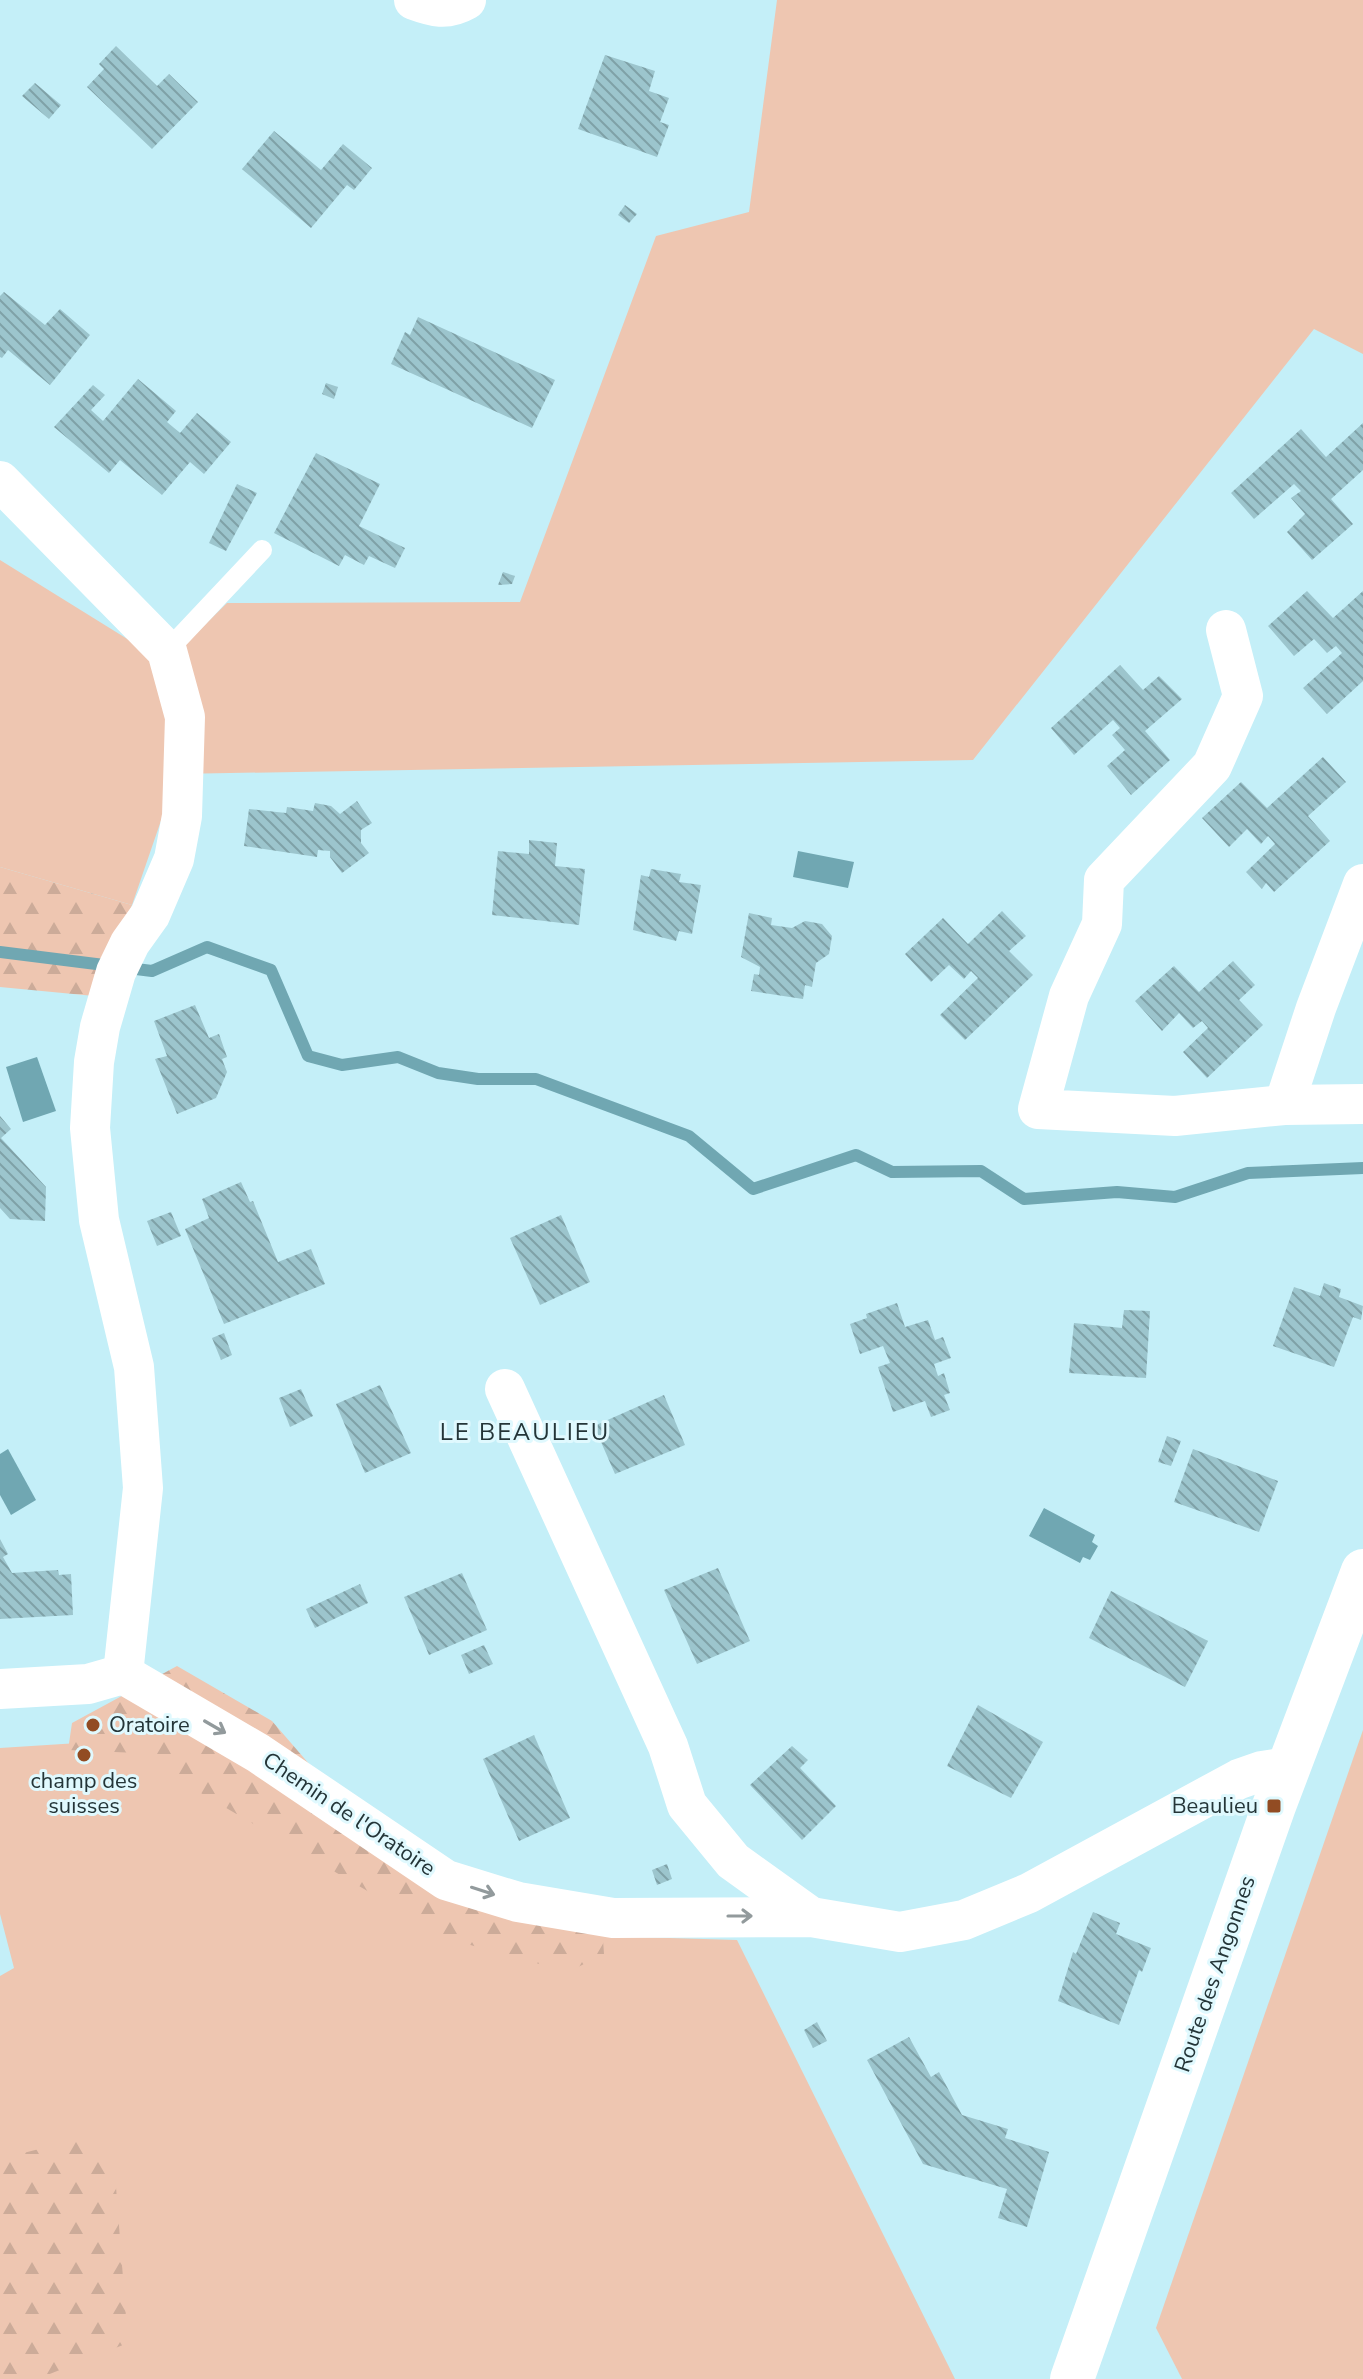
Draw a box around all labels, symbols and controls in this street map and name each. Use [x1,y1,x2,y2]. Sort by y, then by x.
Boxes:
district label: LE BEAULIEU [440,1416,610,1448]
place label: Oratoire [109,1710,190,1740]
marker: Oratoire [84,1716,102,1734]
one-way arrow [203,1719,226,1735]
street label: Chemin de l'Oratoire [257,1745,441,1883]
marker: champ des suisses [75,1746,93,1764]
place label: champ des suisses [31,1766,137,1821]
place label: Beaulieu [1172,1791,1258,1821]
marker: Beaulieu [1265,1797,1283,1815]
street label: Route des Angonnes [1167,1872,1263,2076]
one-way arrow [470,1885,495,1900]
one-way arrow [726,1908,753,1924]

